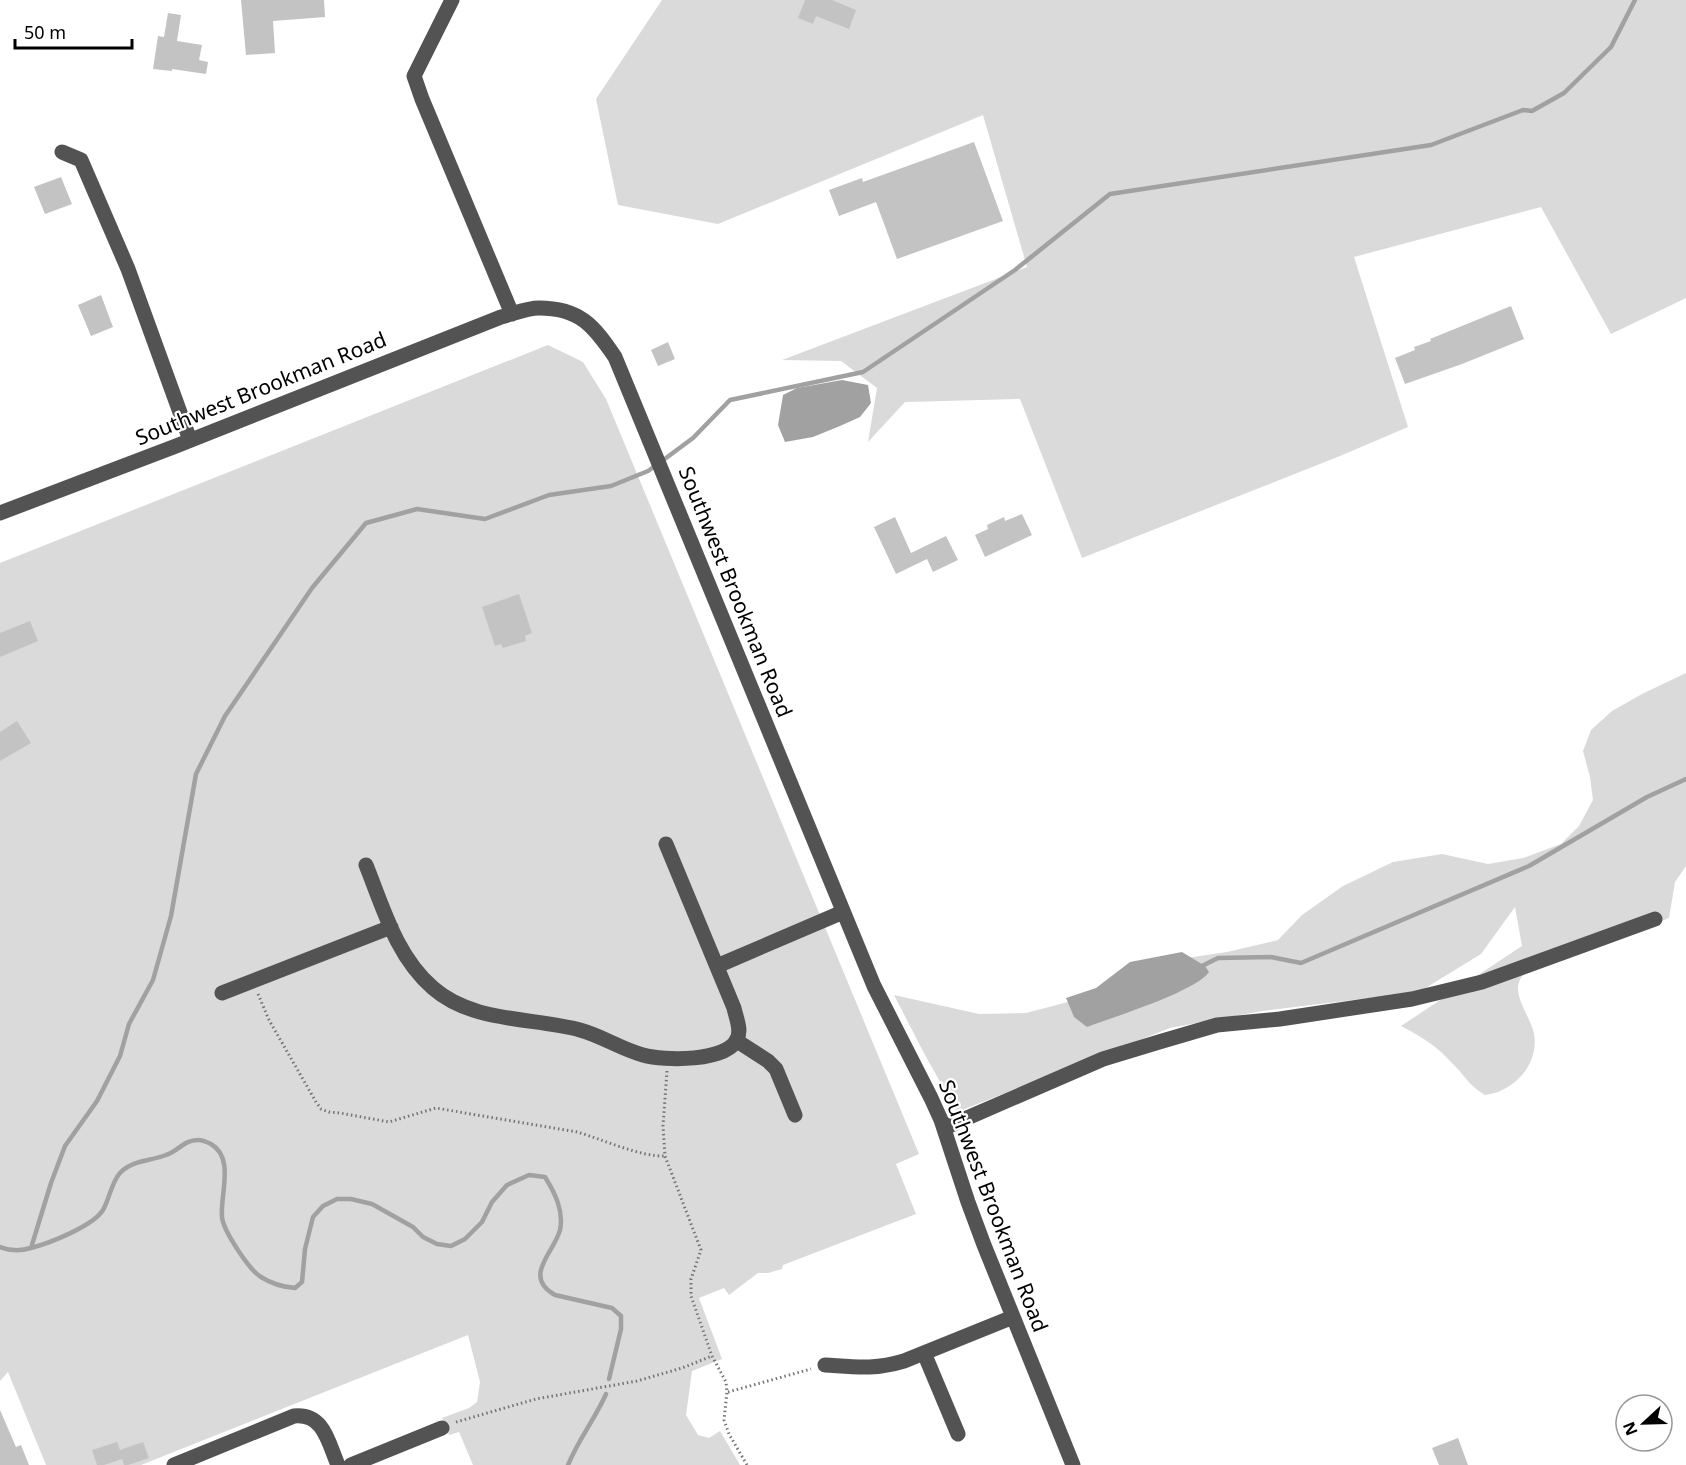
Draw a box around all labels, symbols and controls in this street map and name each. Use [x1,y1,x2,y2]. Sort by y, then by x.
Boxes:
scale bar [15,12,132,50]
text: 50 m [24,20,66,44]
street label: Southwest Brookman Road [131,325,390,451]
street label: Southwest Brookman Road [673,462,799,721]
street label: Southwest Brookman Road [933,1075,1055,1336]
north arrow [1614,1393,1674,1453]
text: N [1617,1418,1643,1439]

